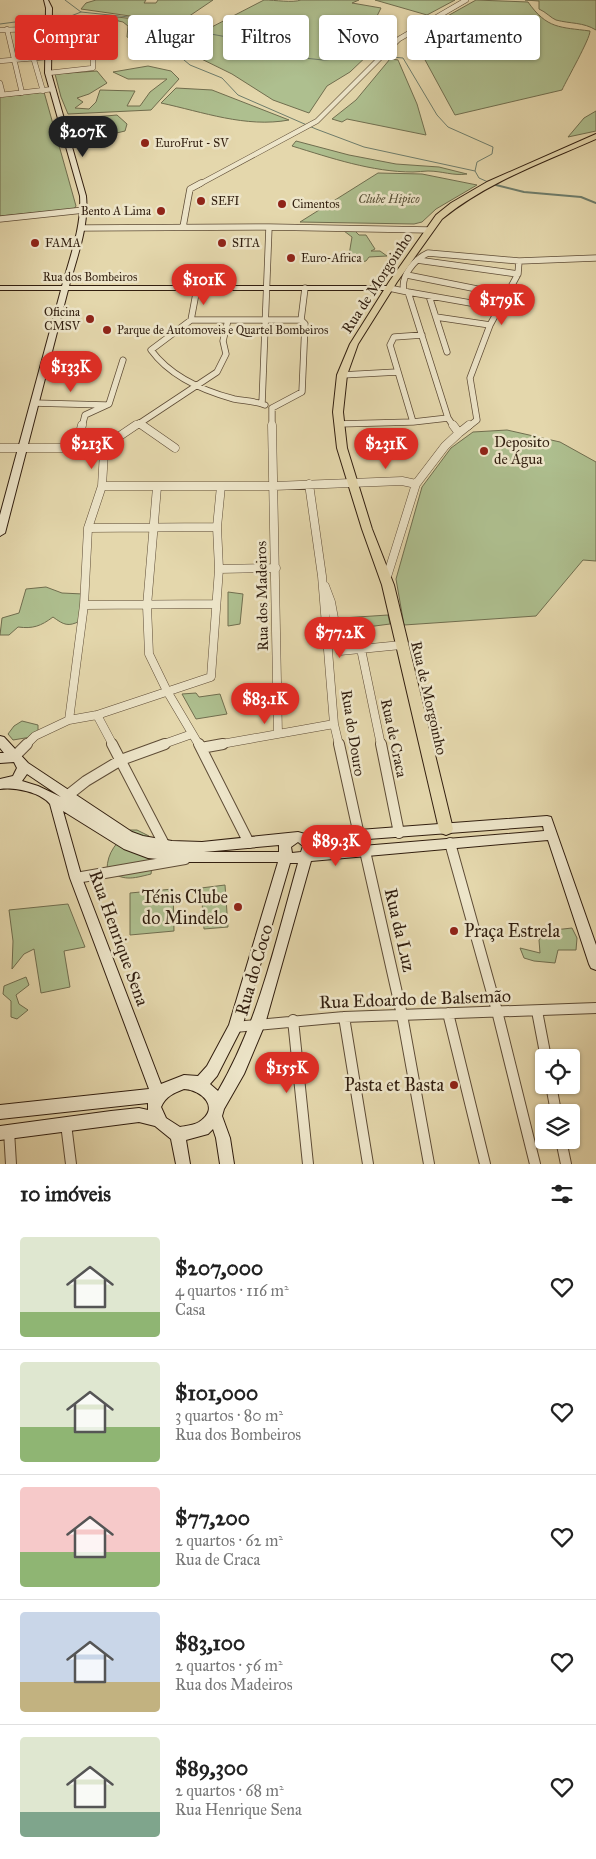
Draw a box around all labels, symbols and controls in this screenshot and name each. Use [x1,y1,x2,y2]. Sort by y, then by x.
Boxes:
chip: Comprar [15,15,118,60]
chip: Alugar [128,15,213,60]
chip: Filtros [223,15,309,60]
chip: Novo [319,15,397,60]
chip: Apartamento [407,15,540,60]
pin: $207K [48,116,118,158]
text: $207K [60,122,106,141]
place label: EuroFrut - SV [155,136,229,150]
marker: EuroFrut - SV [139,137,151,149]
park label: Clube Hipico [358,192,420,207]
place label: SEFI [211,194,240,208]
marker: SEFI [195,195,207,207]
place label: Cimentos [292,197,340,211]
marker: Cimentos [276,198,288,210]
place label: Bento A Lima [81,204,152,218]
marker: Bento A Lima [155,205,167,217]
street label: Rua de Morgoinho [338,229,416,337]
place label: FAMA [45,236,81,250]
place label: SITA [232,236,260,250]
marker: FAMA [29,237,41,249]
marker: SITA [216,237,228,249]
place label: Euro-Africa [301,251,362,265]
marker: Euro-Africa [285,252,297,264]
pin: $101K [169,264,239,306]
street label: Rua dos Bombeiros [43,270,137,284]
text: $101K [183,270,225,289]
pin: $179K [467,284,537,326]
text: $179K [480,290,524,309]
place label: Oficina CMSV [44,305,81,333]
marker: Oficina CMSV [84,313,96,325]
place label: Parque de Automoveis e Quartel Bombeiros [117,323,328,338]
marker: Parque de Automoveis e Quartel Bombeiros [101,324,113,336]
pin: $133K [36,350,106,393]
text: $133K [51,357,91,376]
pin: $213K [57,428,127,470]
pin: $231K [351,428,421,470]
place label: Deposito de Água [494,433,550,468]
text: $213K [71,434,113,453]
text: $231K [365,434,407,453]
marker: Deposito de Água [478,445,490,457]
street label: Rua dos Madeiros [252,541,272,651]
pin: $77.2K [299,616,381,659]
text: $77.2K [315,623,365,642]
street label: Rua de Morgoinho [407,639,451,757]
pin: $83.1K [224,682,306,725]
text: $83.1K [242,689,288,708]
street label: Rua do Douro [337,689,369,778]
street label: Rua de Craca [377,697,411,780]
pin: $89.3K [295,824,377,867]
text: $89.3K [312,831,360,850]
street label: Rua Henrique Sena [83,867,154,1009]
place label: Ténis Clube do Mindelo [142,886,228,929]
street label: Rua da Luz [380,886,420,974]
marker: Ténis Clube do Mindelo [232,901,244,913]
place label: Praça Estrela [464,920,560,942]
street label: Rua do Coco [230,922,278,1018]
marker: Praça Estrela [448,925,460,937]
street label: Rua Edoardo de Balsemão [319,985,511,1013]
map controls [535,1049,580,1149]
button: locate [535,1049,580,1094]
pin: $155K [252,1052,322,1094]
text: $155K [266,1058,308,1077]
place label: Pasta et Basta [344,1074,444,1096]
marker: Pasta et Basta [448,1079,460,1091]
button: layers [535,1104,580,1149]
icon: filters [548,1180,576,1208]
text: 10 imóveis [20,1181,111,1207]
text: $207,000 [175,1255,263,1281]
icon: home [60,1257,120,1317]
icon: heart [548,1273,576,1301]
text: 4 quartos · 116 m² [175,1281,289,1300]
text: Casa [175,1300,205,1319]
text: $101,000 [175,1380,258,1406]
icon: home [60,1382,120,1442]
icon: heart [548,1398,576,1426]
text: 3 quartos · 80 m² [175,1406,283,1425]
text: Rua dos Bombeiros [175,1425,301,1444]
text: $77,200 [175,1505,250,1531]
icon: home [60,1507,120,1567]
icon: heart [548,1523,576,1551]
text: 2 quartos · 62 m² [175,1531,283,1550]
text: Rua de Craca [175,1550,260,1569]
text: $83,100 [175,1630,245,1656]
icon: home [60,1632,120,1692]
icon: heart [548,1648,576,1676]
text: 2 quartos · 56 m² [175,1656,283,1675]
text: Rua dos Madeiros [175,1675,293,1694]
text: $89,300 [175,1755,248,1781]
icon: home [60,1757,120,1817]
icon: heart [548,1773,576,1801]
text: 2 quartos · 68 m² [175,1781,284,1800]
text: Rua Henrique Sena [175,1800,302,1819]

